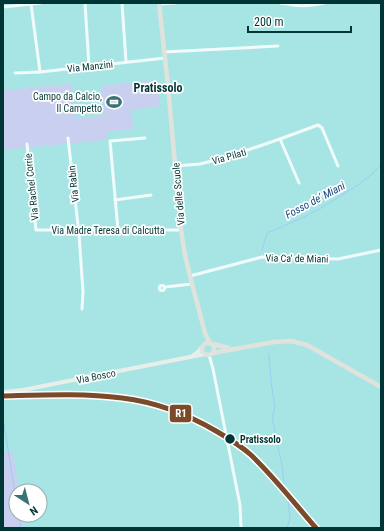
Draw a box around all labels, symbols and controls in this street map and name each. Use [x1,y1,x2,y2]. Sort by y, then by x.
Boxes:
scale bar [248,8,351,34]
text: 200 m [254,15,284,29]
street label: Via Manzini [67,59,114,74]
district label: Pratissolo [134,81,182,95]
place label: Campo da Calcio, Il Campetto [33,91,102,114]
sports icon: Campo da Calcio, Il Campetto [105,93,123,111]
street label: Via Pilati [211,146,248,167]
street label: Via Rachel Corrie [22,152,40,221]
street label: Via delle Scuole [170,162,187,226]
street label: Via Rabin [66,165,81,203]
water label: Fosso de' Miani [283,179,348,222]
street label: Via Madre Teresa di Calcutta [51,225,165,236]
street label: Via Ca' de Miani [265,252,329,265]
street label: Via Bosco [76,367,117,386]
line badge: R1 [169,404,192,423]
text: R1 [175,407,187,420]
marker: Pratissolo [223,432,237,446]
place label: Pratissolo [240,434,281,445]
north arrow [8,483,48,523]
text: N [27,503,40,518]

